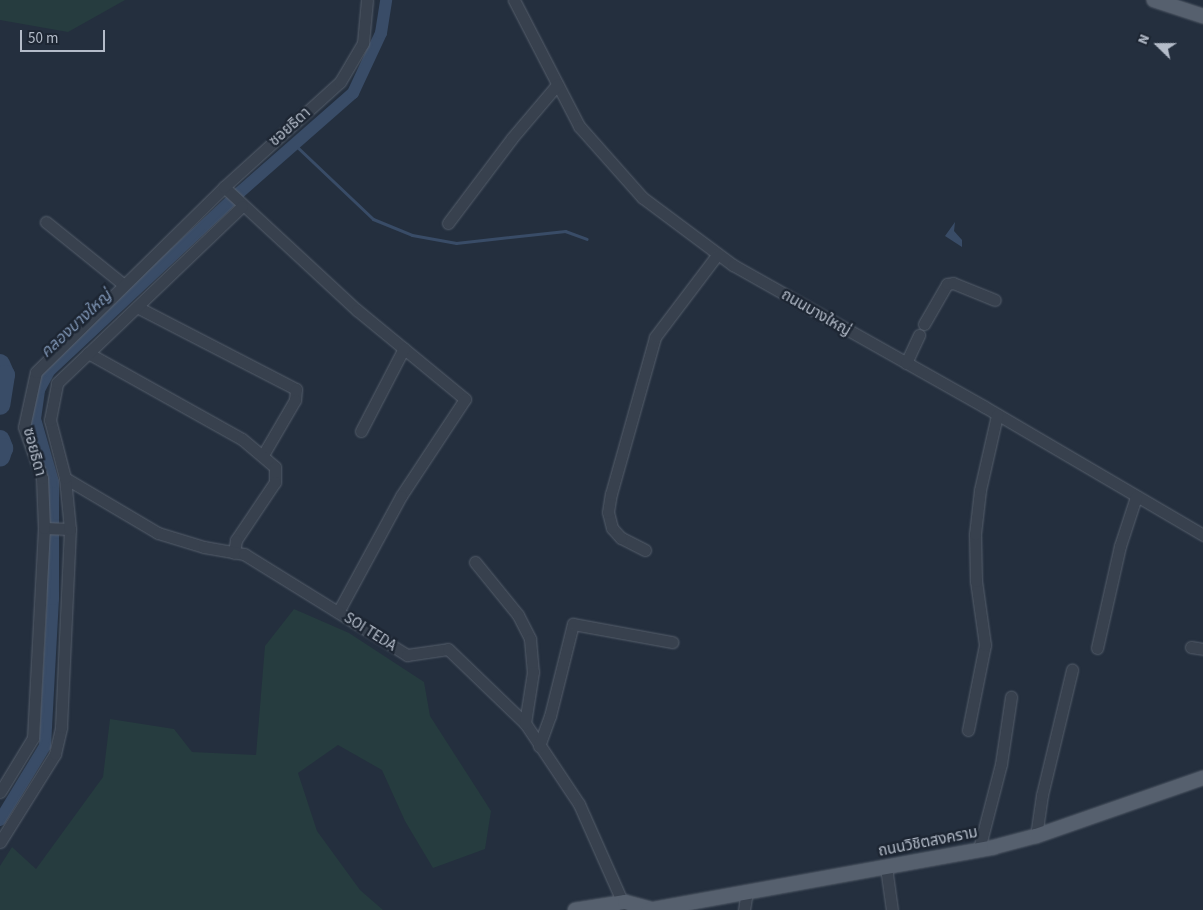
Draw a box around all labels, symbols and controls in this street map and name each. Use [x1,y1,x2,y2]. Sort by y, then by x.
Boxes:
scale bar [22,20,108,52]
north arrow [1133,20,1183,70]
text: 50 m [28,28,58,49]
text: N [1133,31,1155,47]
street label: ซอยธิดา [266,104,314,150]
water label: คลองบางใหญ่ [37,286,115,362]
street label: ถนนบางใหญ่ [778,286,854,340]
street label: ซอยธิดา [19,426,49,478]
street label: SOI TEDA [341,609,399,655]
street label: ถนนวิชิตสงคราม [877,824,979,860]

